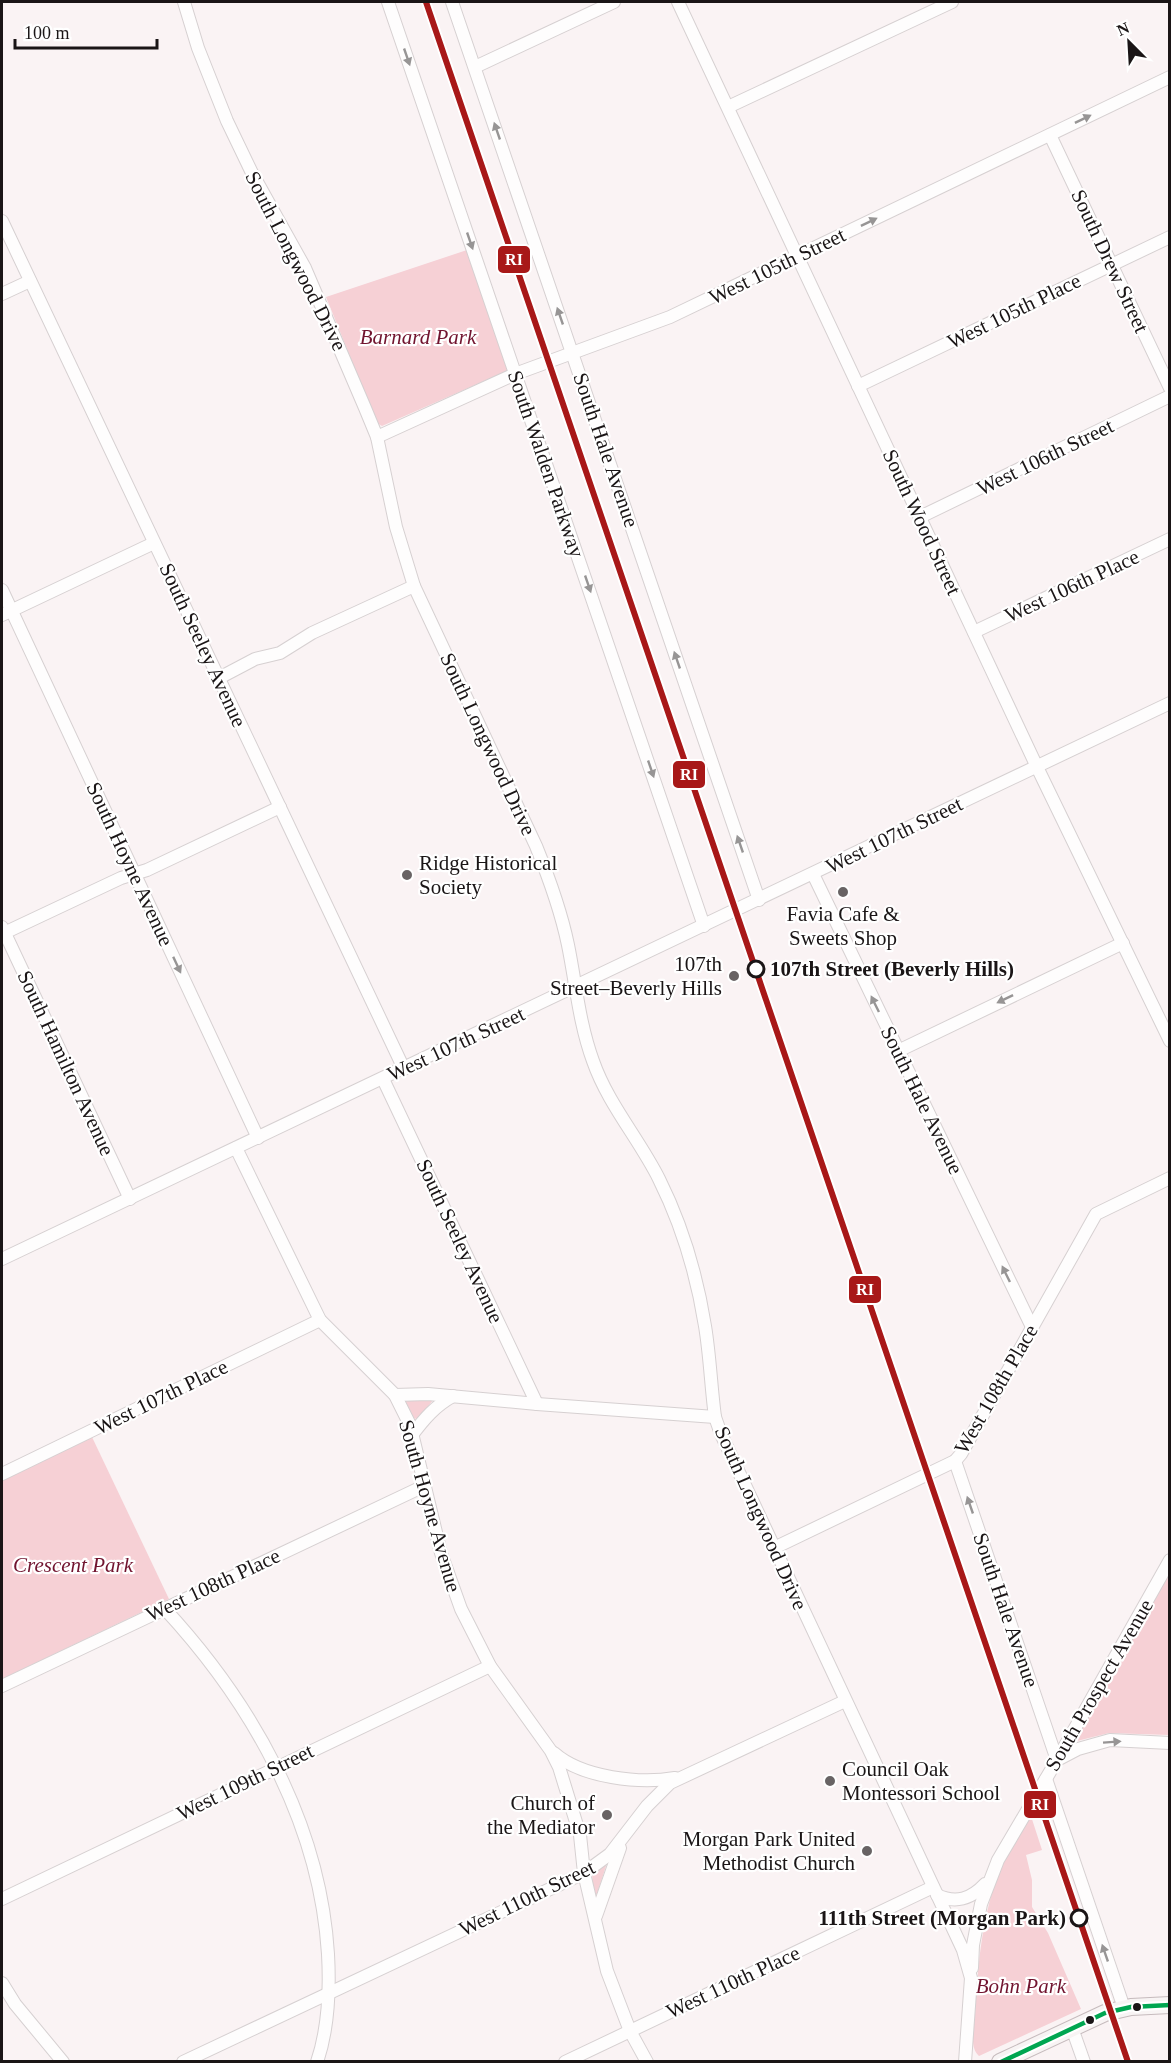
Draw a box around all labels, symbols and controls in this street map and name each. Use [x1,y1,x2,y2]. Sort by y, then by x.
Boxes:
scale bar [15,12,158,50]
north arrow [1099,12,1159,72]
text: N [1114,18,1132,39]
text: 100 m [24,23,70,43]
one-way arrow [403,48,412,66]
one-way arrow [1074,115,1091,124]
one-way arrow [492,122,502,140]
street label: South Longwood Drive [240,167,352,355]
street label: South Drew Street [1066,186,1154,337]
one-way arrow [860,217,877,226]
street label: West 105th Street [705,223,849,309]
one-way arrow [465,232,475,250]
line badge: RI [497,245,531,274]
text: RI [505,251,523,268]
street label: West 105th Place [943,268,1085,354]
one-way arrow [555,307,565,325]
park label: Barnard Park [360,325,477,349]
street label: South Walden Parkway [503,367,589,561]
street label: South Hale Avenue [568,370,644,530]
street label: West 106th Street [973,414,1117,500]
street label: South Wood Street [878,445,966,599]
street label: West 106th Place [1001,544,1143,628]
street label: South Seeley Avenue [154,559,252,731]
one-way arrow [584,576,594,594]
street label: South Longwood Drive [435,649,541,839]
one-way arrow [672,651,681,669]
one-way arrow [647,760,656,778]
line badge: RI [672,760,706,789]
text: RI [680,766,698,783]
street label: South Hoyne Avenue [81,778,179,950]
street label: West 107th Street [822,792,966,878]
one-way arrow [734,835,744,853]
place label: Ridge Historical Society [419,851,557,899]
marker: Ridge Historical Society [400,868,414,882]
marker: Favia Cafe & Sweets Shop [836,885,850,899]
place label: Favia Cafe & Sweets Shop [786,902,900,950]
place label: 107th Street–Beverly Hills [550,952,722,1000]
one-way arrow [172,956,181,973]
place label: 107th Street (Beverly Hills) [770,957,1014,981]
marker: 107th Street (Beverly Hills) [747,960,765,978]
street label: South Hamilton Avenue [13,967,119,1159]
marker: 107th Street–Beverly Hills [727,969,741,983]
one-way arrow [997,995,1014,1004]
one-way arrow [871,996,880,1013]
street label: West 107th Street [384,1002,529,1086]
street label: South Hale Avenue [876,1022,968,1178]
street label: South Seeley Avenue [411,1155,509,1327]
one-way arrow [1001,1266,1011,1283]
line badge: RI [848,1275,882,1304]
text: RI [856,1281,874,1298]
street label: West 108th Place [949,1320,1043,1458]
street label: West 107th Place [90,1354,232,1440]
street label: South Hoyne Avenue [394,1417,466,1595]
street label: South Longwood Drive [710,1423,812,1613]
one-way arrow [965,1496,975,1514]
street label: South Hale Avenue [968,1530,1044,1690]
street label: West 108th Place [142,1543,284,1627]
park label: Crescent Park [13,1553,134,1577]
street label: South Prospect Avenue [1040,1595,1158,1775]
one-way arrow [1102,1737,1121,1746]
street label: West 109th Street [173,1739,317,1825]
place label: Council Oak Montessori School [842,1757,1000,1805]
marker: Council Oak Montessori School [823,1774,837,1788]
line badge: RI [1023,1790,1057,1819]
place label: Church of the Mediator [487,1791,595,1839]
text: RI [1031,1796,1049,1813]
marker: Church of the Mediator [600,1808,614,1822]
place label: Morgan Park United Methodist Church [683,1827,855,1875]
marker: Morgan Park United Methodist Church [860,1844,874,1858]
street label: West 110th Street [455,1855,599,1941]
place label: 111th Street (Morgan Park) [819,1906,1066,1930]
marker: 111th Street (Morgan Park) [1070,1909,1088,1927]
street label: West 110th Place [662,1941,804,2023]
one-way arrow [1100,1944,1110,1962]
park label: Bohn Park [976,1974,1067,1998]
unlabelled marker [1131,2001,1143,2013]
unlabelled marker [1084,2014,1096,2026]

